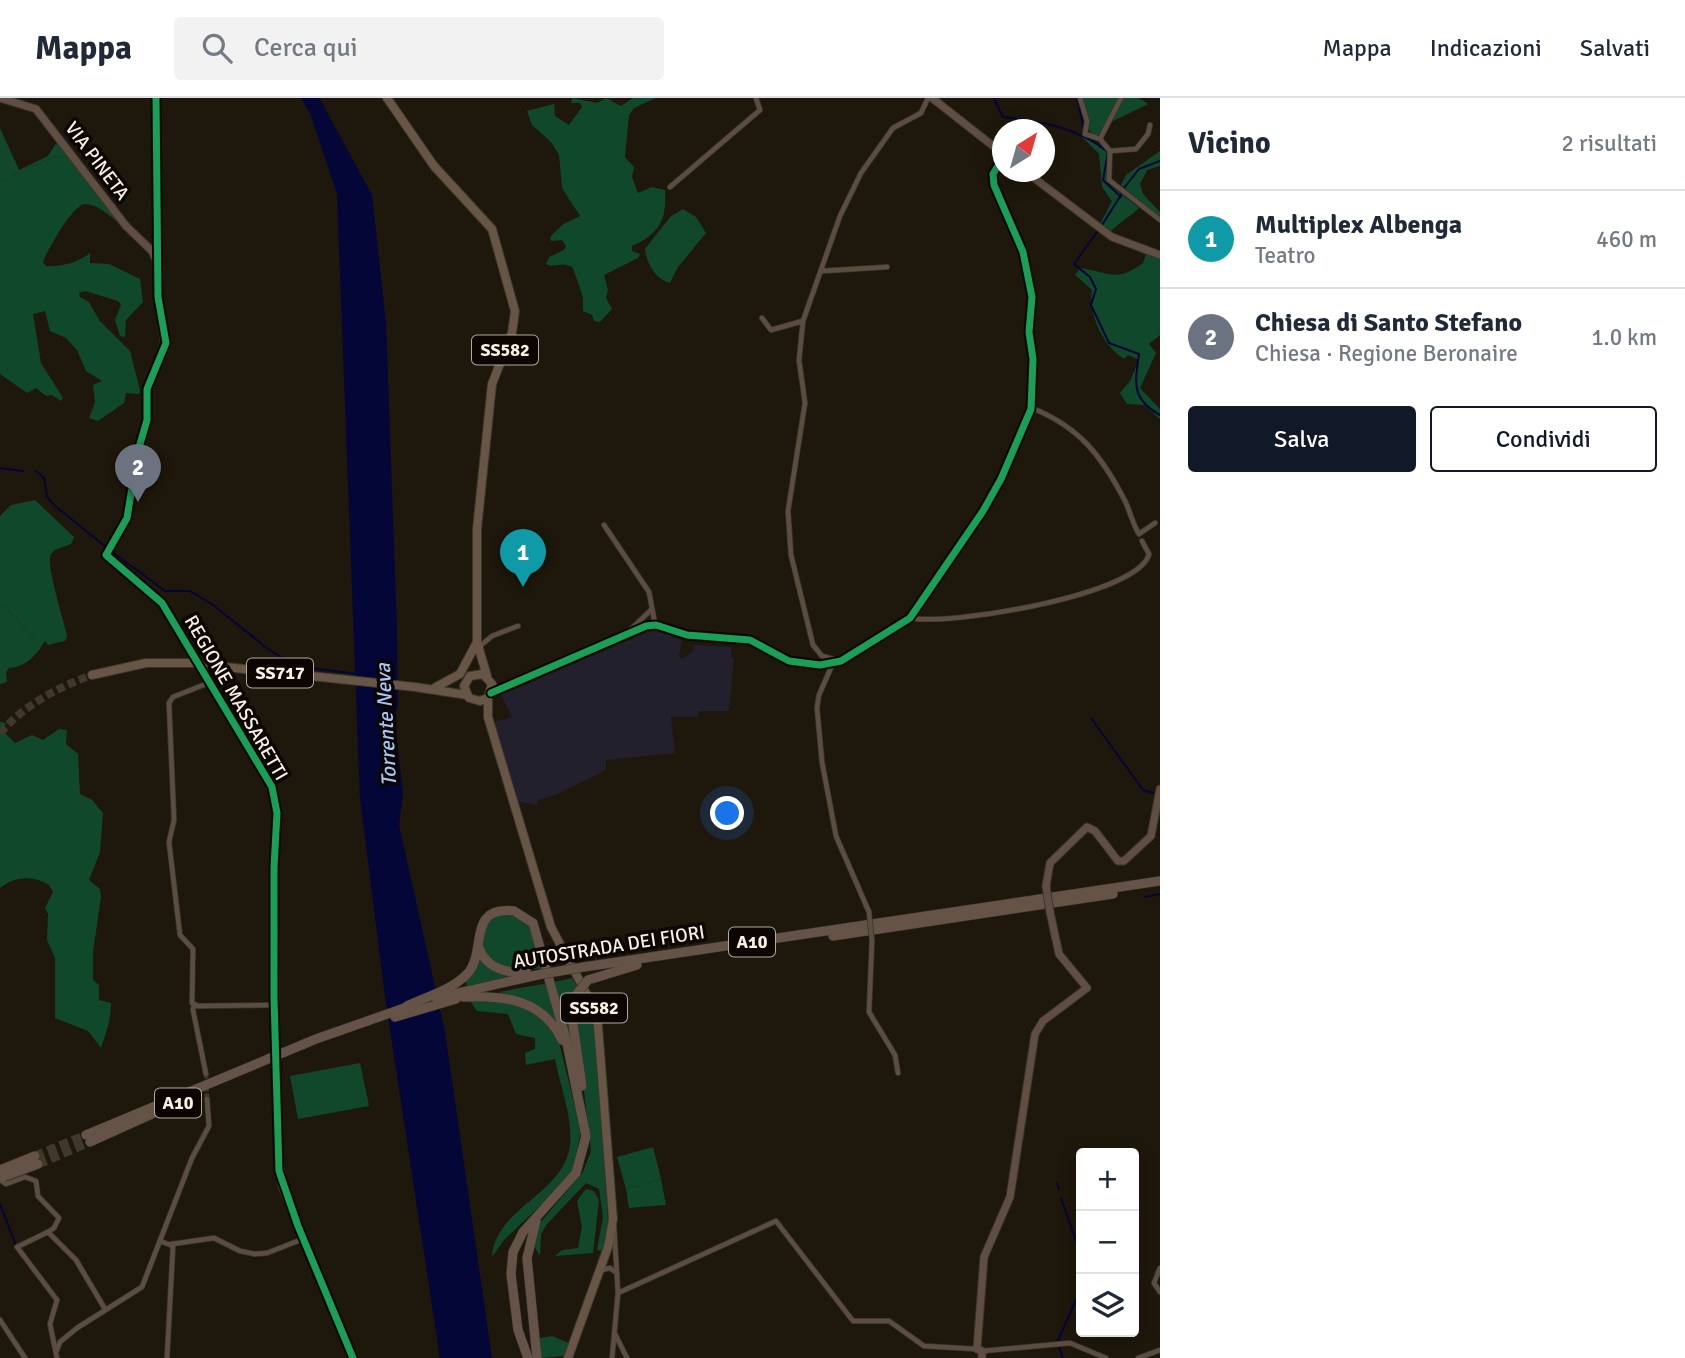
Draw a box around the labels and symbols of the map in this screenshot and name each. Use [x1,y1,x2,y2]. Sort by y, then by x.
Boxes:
street label: VIA PINETA [60,117,135,205]
north arrow [992,119,1055,182]
road number: SS582 [472,336,538,364]
pin: 2 [115,444,161,502]
pin: 1 [500,529,546,587]
street label: REGIONE MASSARETTI [179,611,293,785]
road number: SS717 [247,658,313,688]
water label: Torrente Neva [370,661,402,787]
your location [710,796,744,830]
street label: AUTOSTRADA DEI FIORI [512,920,706,974]
road number: A10 [729,928,775,956]
road number: SS582 [561,994,627,1023]
road number: A10 [155,1088,201,1118]

